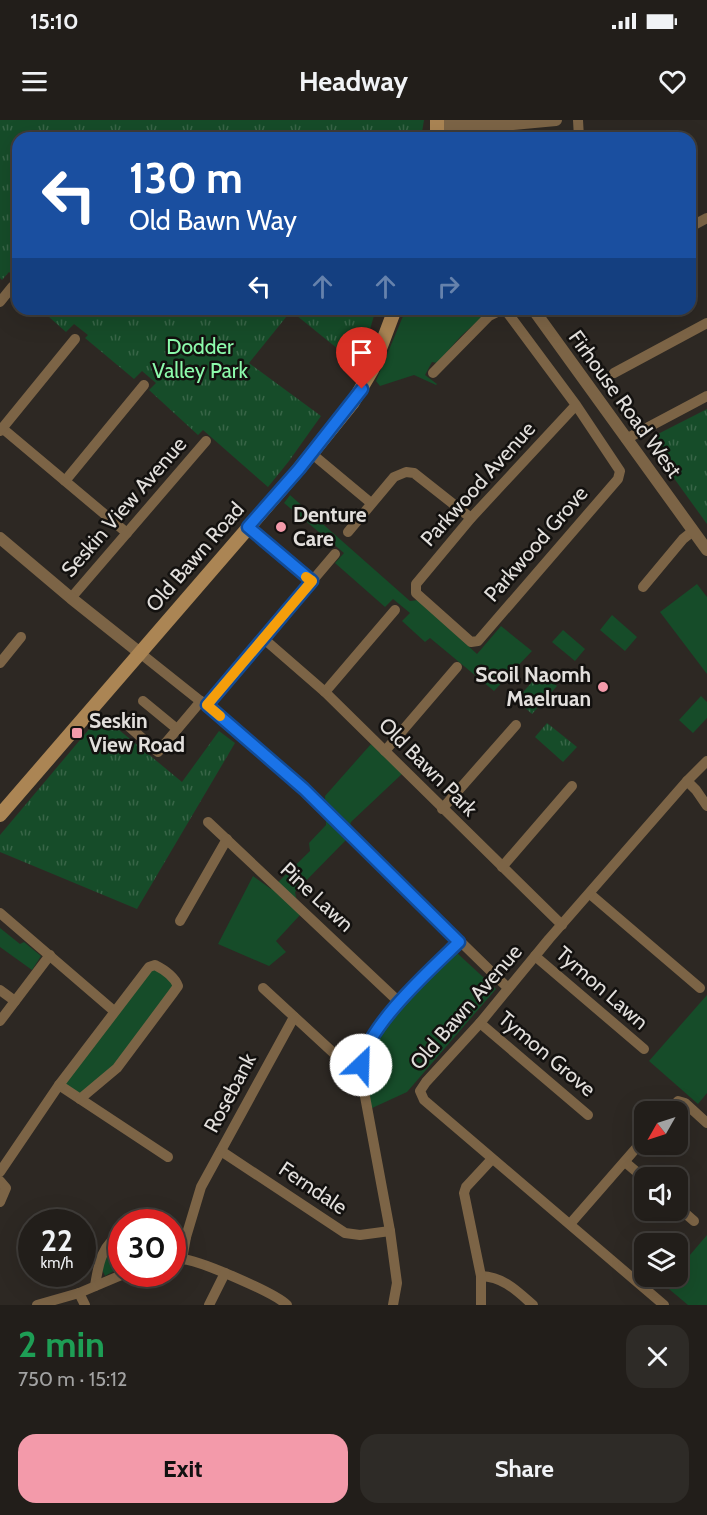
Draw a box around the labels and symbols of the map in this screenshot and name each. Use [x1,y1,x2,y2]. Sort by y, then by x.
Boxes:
street label: Firhouse Road West [564,325,687,482]
pin [336,327,387,389]
park label: Dodder Valley Park [152,334,248,383]
street label: Parkwood Avenue [415,416,540,551]
street label: Seskin View Avenue [56,431,191,582]
street label: Parkwood Grove [479,481,593,607]
street label: Old Bawn Road [140,497,249,617]
place label: Denture Care [293,502,367,551]
marker: Denture Care [274,520,288,534]
place label: Scoil Naomh Maelruan [475,662,591,711]
marker: Scoil Naomh Maelruan [596,680,610,694]
place label: Seskin View Road [89,708,185,757]
street label: Old Bawn Park [374,712,483,822]
marker: Seskin View Road [70,726,84,740]
street label: Pine Lawn [276,857,359,937]
street label: Old Bawn Avenue [404,939,527,1074]
street label: Tymon Lawn [551,941,653,1034]
street label: Tymon Grove [494,1006,601,1102]
position arrow [329,1033,393,1097]
street label: Rosebank [198,1048,261,1137]
north arrow [634,1101,688,1155]
street label: Ferndale [275,1156,352,1219]
speed limit sign: 30 [108,1209,186,1287]

